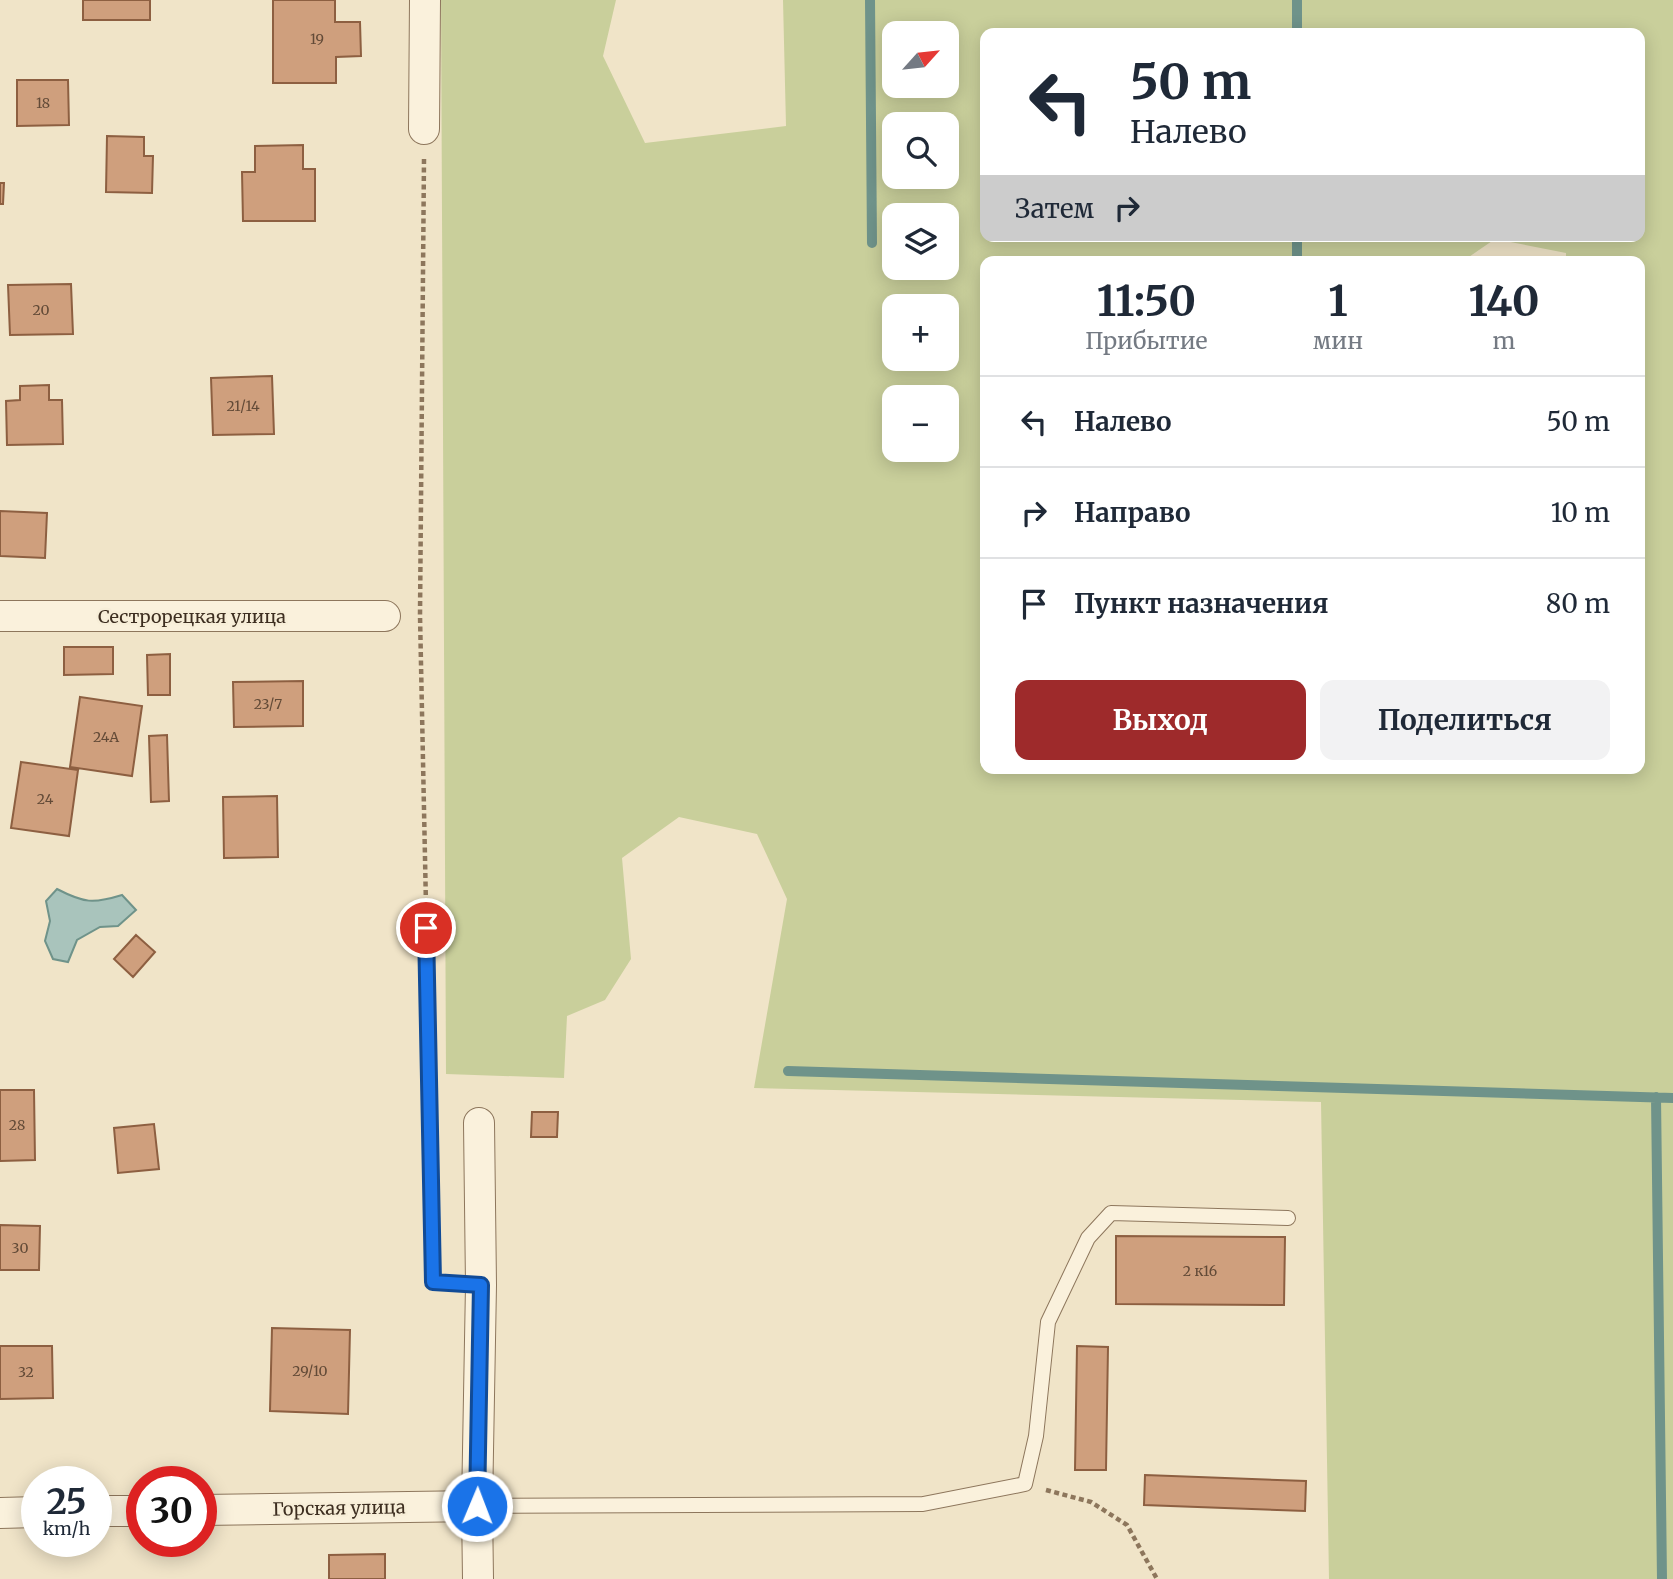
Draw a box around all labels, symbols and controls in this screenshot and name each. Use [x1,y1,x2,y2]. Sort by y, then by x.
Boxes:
north arrow [882,21,959,98]
map controls [882,21,959,462]
house number: 19 [310,30,324,48]
text: 50 m [1130,51,1251,112]
icon: left [1015,56,1106,147]
house number: 18 [36,94,50,112]
button: search [882,112,959,189]
text: Налево [1130,112,1247,152]
icon: right [1108,189,1146,227]
text: Затем [1015,192,1094,225]
button: layers [882,203,959,280]
text: 11:50 [1097,275,1196,327]
text: 1 [1328,275,1348,327]
text: 140 [1468,275,1540,327]
button: + [882,294,959,371]
house number: 20 [32,301,50,319]
text: Прибытие [1085,326,1207,355]
text: мин [1313,326,1363,355]
text: m [1493,326,1515,355]
button: − [882,385,959,462]
house number: 21/14 [226,397,260,415]
icon: left [1015,403,1053,441]
text: Налево [1074,405,1172,438]
text: 50 m [1546,405,1610,438]
icon: right [1015,494,1053,532]
text: Направо [1074,496,1191,529]
text: 10 m [1551,496,1610,529]
icon: arrive [1015,585,1053,623]
text: Пункт назначения [1074,587,1328,620]
text: 80 m [1546,587,1610,620]
street label: Сестрорецкая улица [98,605,286,628]
button: Выход [1015,680,1306,760]
button: Поделиться [1320,680,1610,760]
house number: 23/7 [254,695,282,713]
house number: 24А [93,728,119,746]
house number: 24 [37,790,54,808]
pin [396,898,456,958]
icon: arrive [407,909,445,947]
house number: 28 [9,1116,25,1134]
house number: 30 [12,1239,28,1257]
house number: 2 к16 [1183,1262,1217,1280]
house number: 29/10 [292,1362,328,1380]
house number: 32 [18,1363,34,1381]
speed limit sign: 30 [126,1466,217,1557]
position arrow [440,1469,514,1543]
text: 25 [46,1480,87,1524]
street label: Горская улица [272,1495,406,1521]
text: km/h [43,1517,90,1540]

